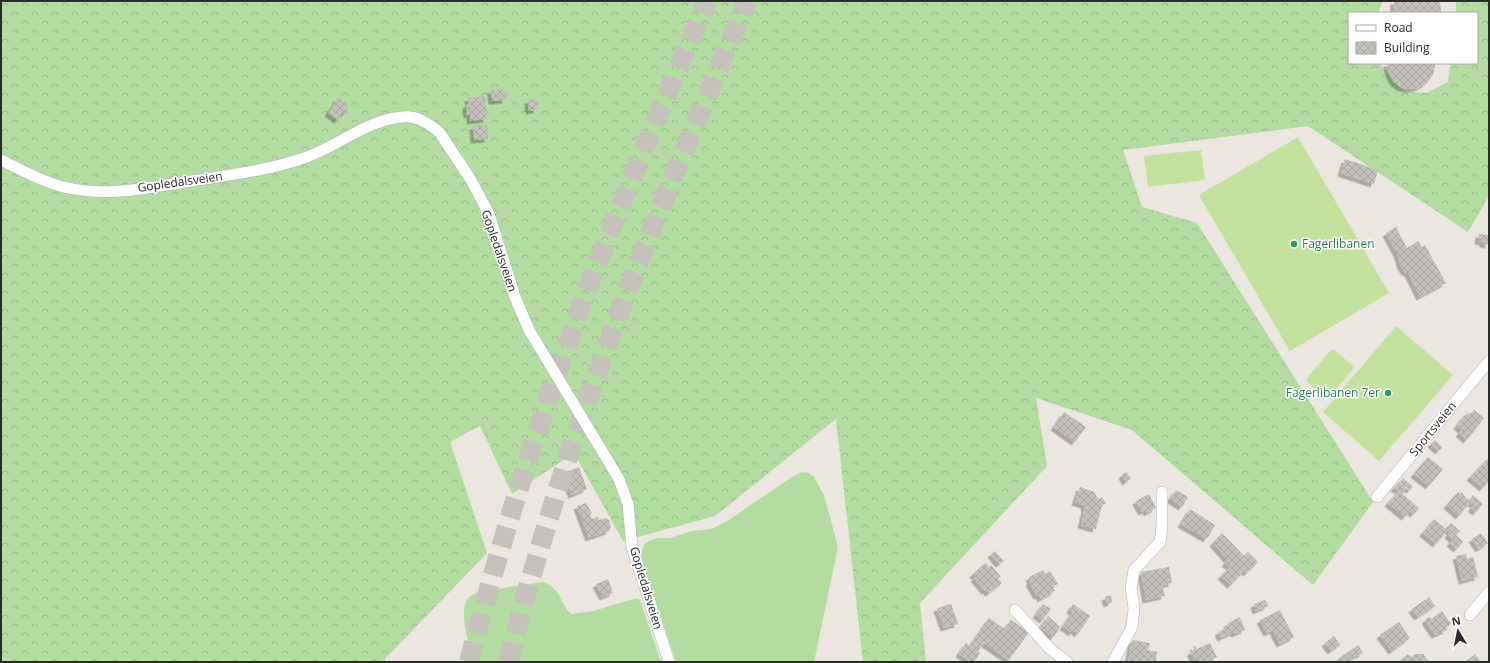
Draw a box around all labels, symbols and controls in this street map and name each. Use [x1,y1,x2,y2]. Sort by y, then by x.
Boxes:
legend [1348,12,1478,64]
text: Road [1384,19,1413,36]
text: Building [1384,39,1430,56]
street label: Gopledalsveien [136,167,224,196]
street label: Gopledalsveien [477,208,521,294]
place label: Fagerlibanen [1302,235,1375,252]
marker: Fagerlibanen [1289,239,1299,249]
place label: Fagerlibanen 7er [1286,384,1380,401]
marker: Fagerlibanen 7er [1383,388,1393,398]
street label: Sportsveien [1405,398,1460,460]
street label: Gopledalsveien [626,544,667,631]
north arrow [1438,611,1478,651]
text: N [1450,612,1462,629]

